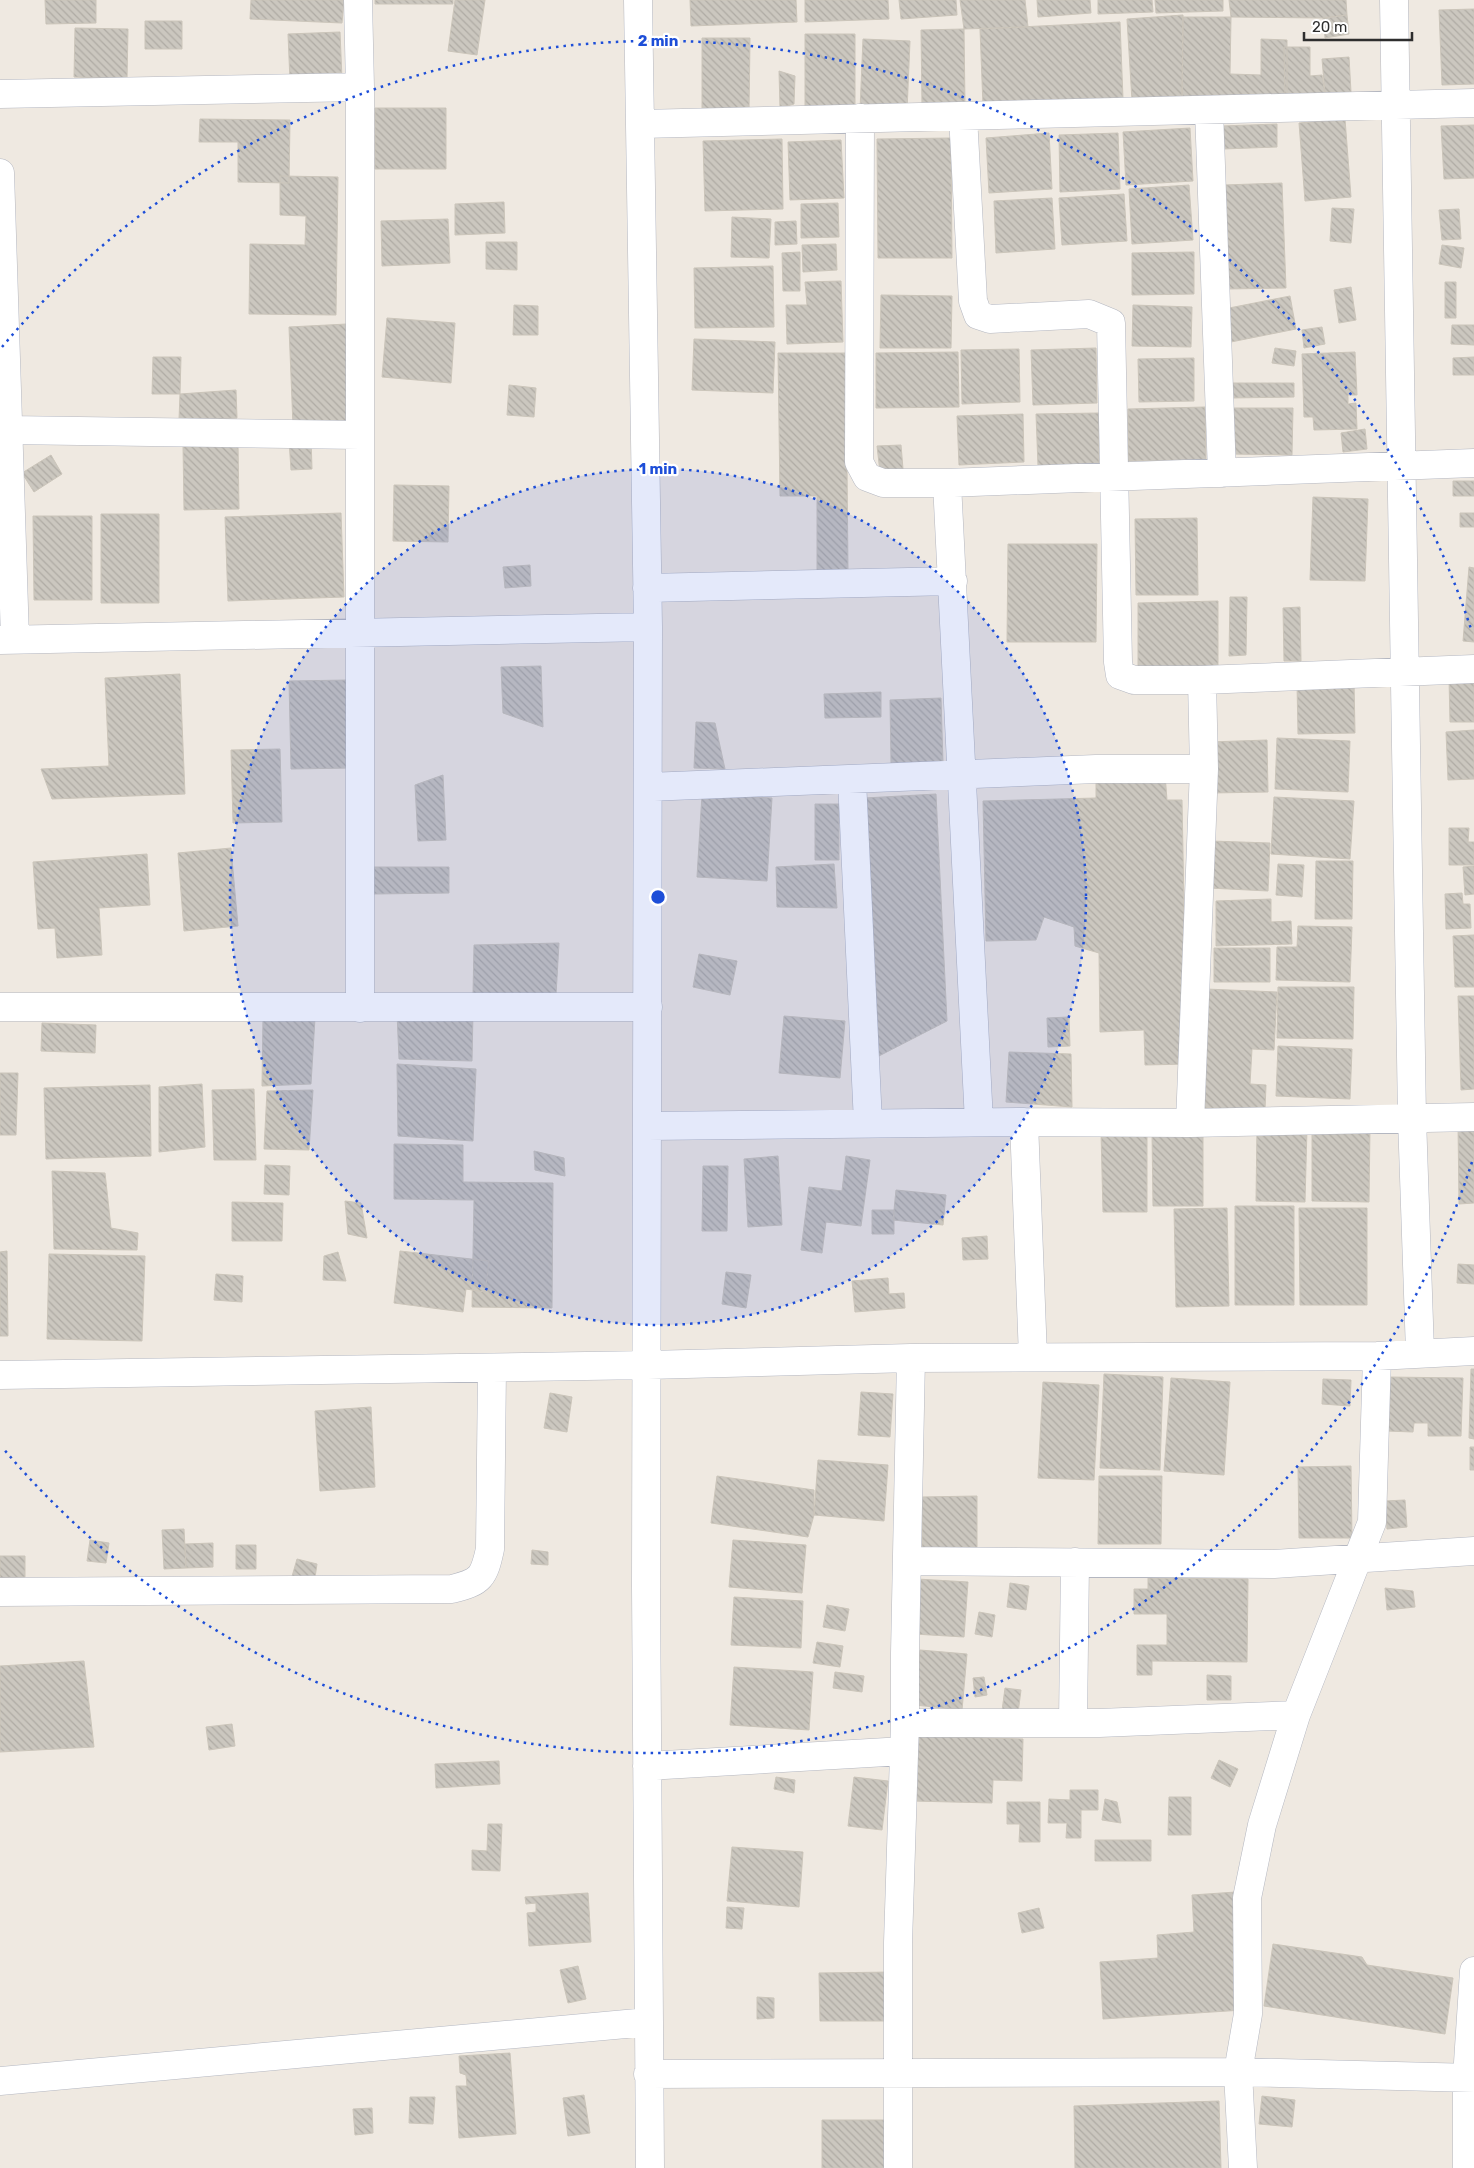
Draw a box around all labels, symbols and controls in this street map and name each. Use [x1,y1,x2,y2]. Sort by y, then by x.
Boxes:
scale bar [1304,10,1412,42]
text: 20 m [1312,18,1347,36]
text: 2 min [638,32,678,50]
text: 1 min [639,460,677,478]
centre of rings [649,888,667,906]

